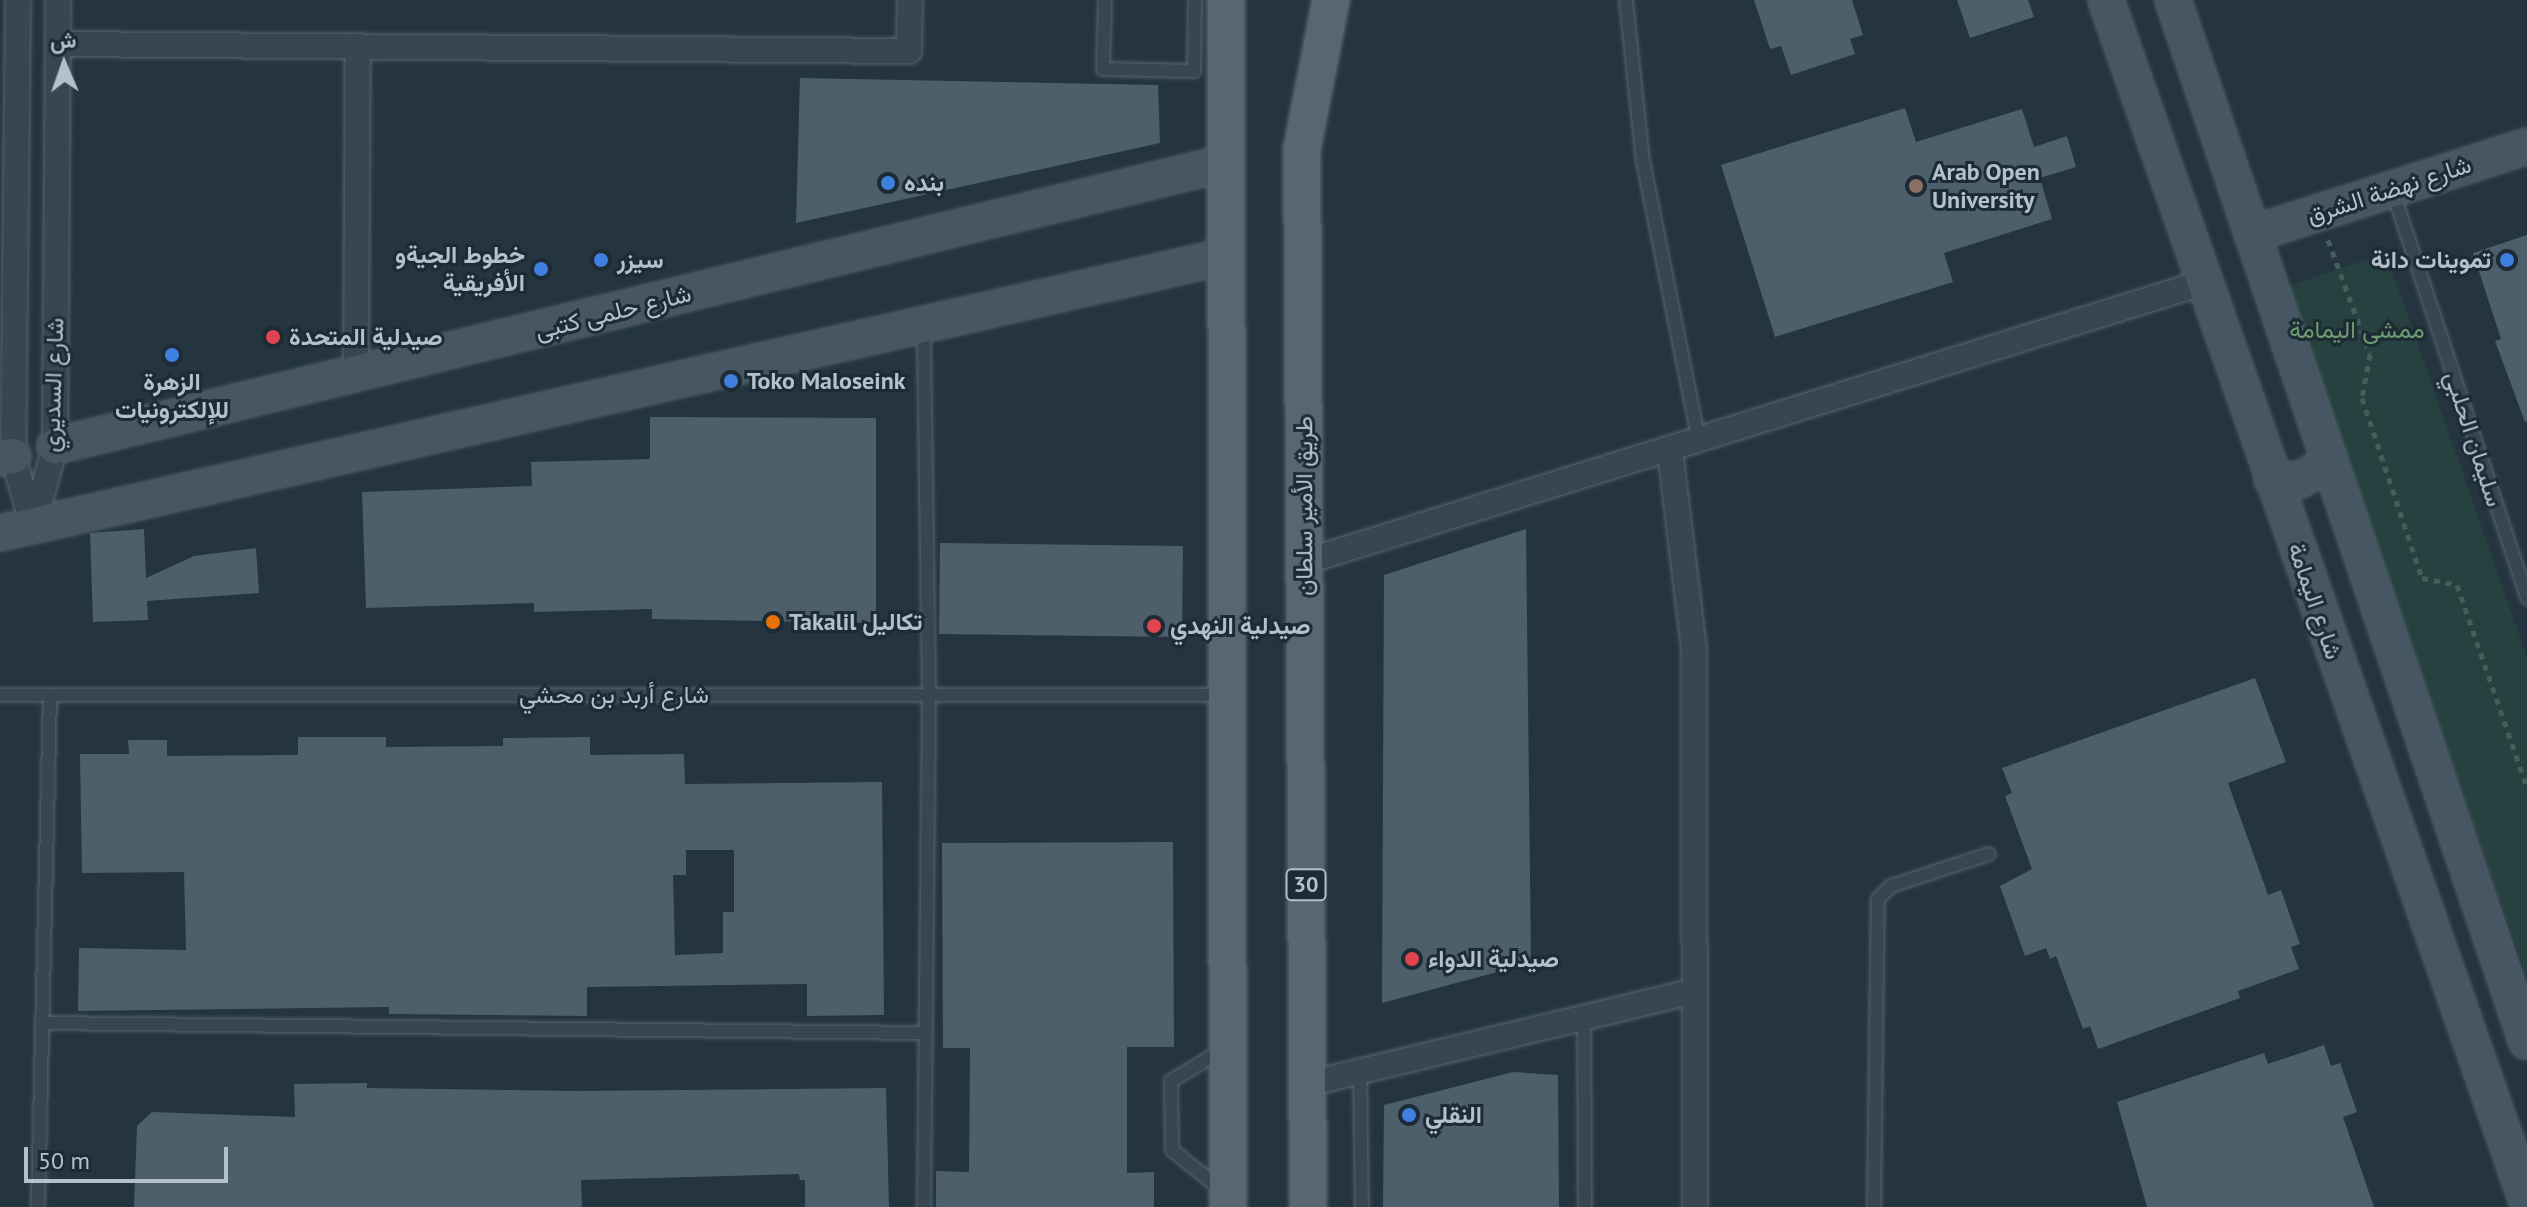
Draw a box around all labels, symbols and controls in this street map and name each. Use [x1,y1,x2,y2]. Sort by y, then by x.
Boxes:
north arrow [24,24,104,104]
text: ش [49,26,77,54]
street label: شارع نهضة الشرق [2303,150,2475,230]
place label: Arab Open University [1932,158,2040,214]
place label: بنده [904,169,944,197]
marker: بنده [879,174,897,192]
marker: Arab Open University [1907,177,1925,195]
place label: خطوط الجيةو الأفريقية [395,241,525,297]
place label: سيزر [617,246,664,274]
place label: تموينات دانة [2371,246,2491,274]
marker: سيزر [592,251,610,269]
marker: تموينات دانة [2498,251,2516,269]
marker: خطوط الجيةو الأفريقية [532,260,550,278]
street label: شارع حلمى كتبى [532,279,694,345]
park label: ممشى اليمامة [2289,316,2425,344]
street label: شارع السديري [36,317,70,453]
place label: صيدلية المتحدة [289,323,443,351]
marker: صيدلية المتحدة [264,328,282,346]
marker: الزهرة للإلكترونيات [163,346,181,364]
place label: Toko Maloseink [747,367,906,395]
place label: الزهرة للإلكترونيات [115,368,229,424]
street label: سليمان الحلبي [2439,368,2509,510]
marker: Toko Maloseink [722,372,740,390]
street label: طريق الأمير سلطان [1290,416,1318,596]
street label: شارع اليمامة [2282,539,2348,663]
place label: Takalil تكاليل [789,608,922,636]
place label: صيدلية النهدي [1170,612,1311,640]
marker: Takalil تكاليل [764,613,782,631]
marker: صيدلية النهدي [1145,617,1163,635]
street label: شارع أربد بن محشي [519,681,709,709]
road number: 30 [1284,867,1328,903]
place label: صيدلية الدواء [1428,945,1559,973]
marker: صيدلية الدواء [1403,950,1421,968]
place label: النقلي [1425,1101,1482,1129]
marker: النقلي [1400,1106,1418,1124]
scale bar [28,1131,232,1181]
text: 50 m [38,1145,90,1176]

